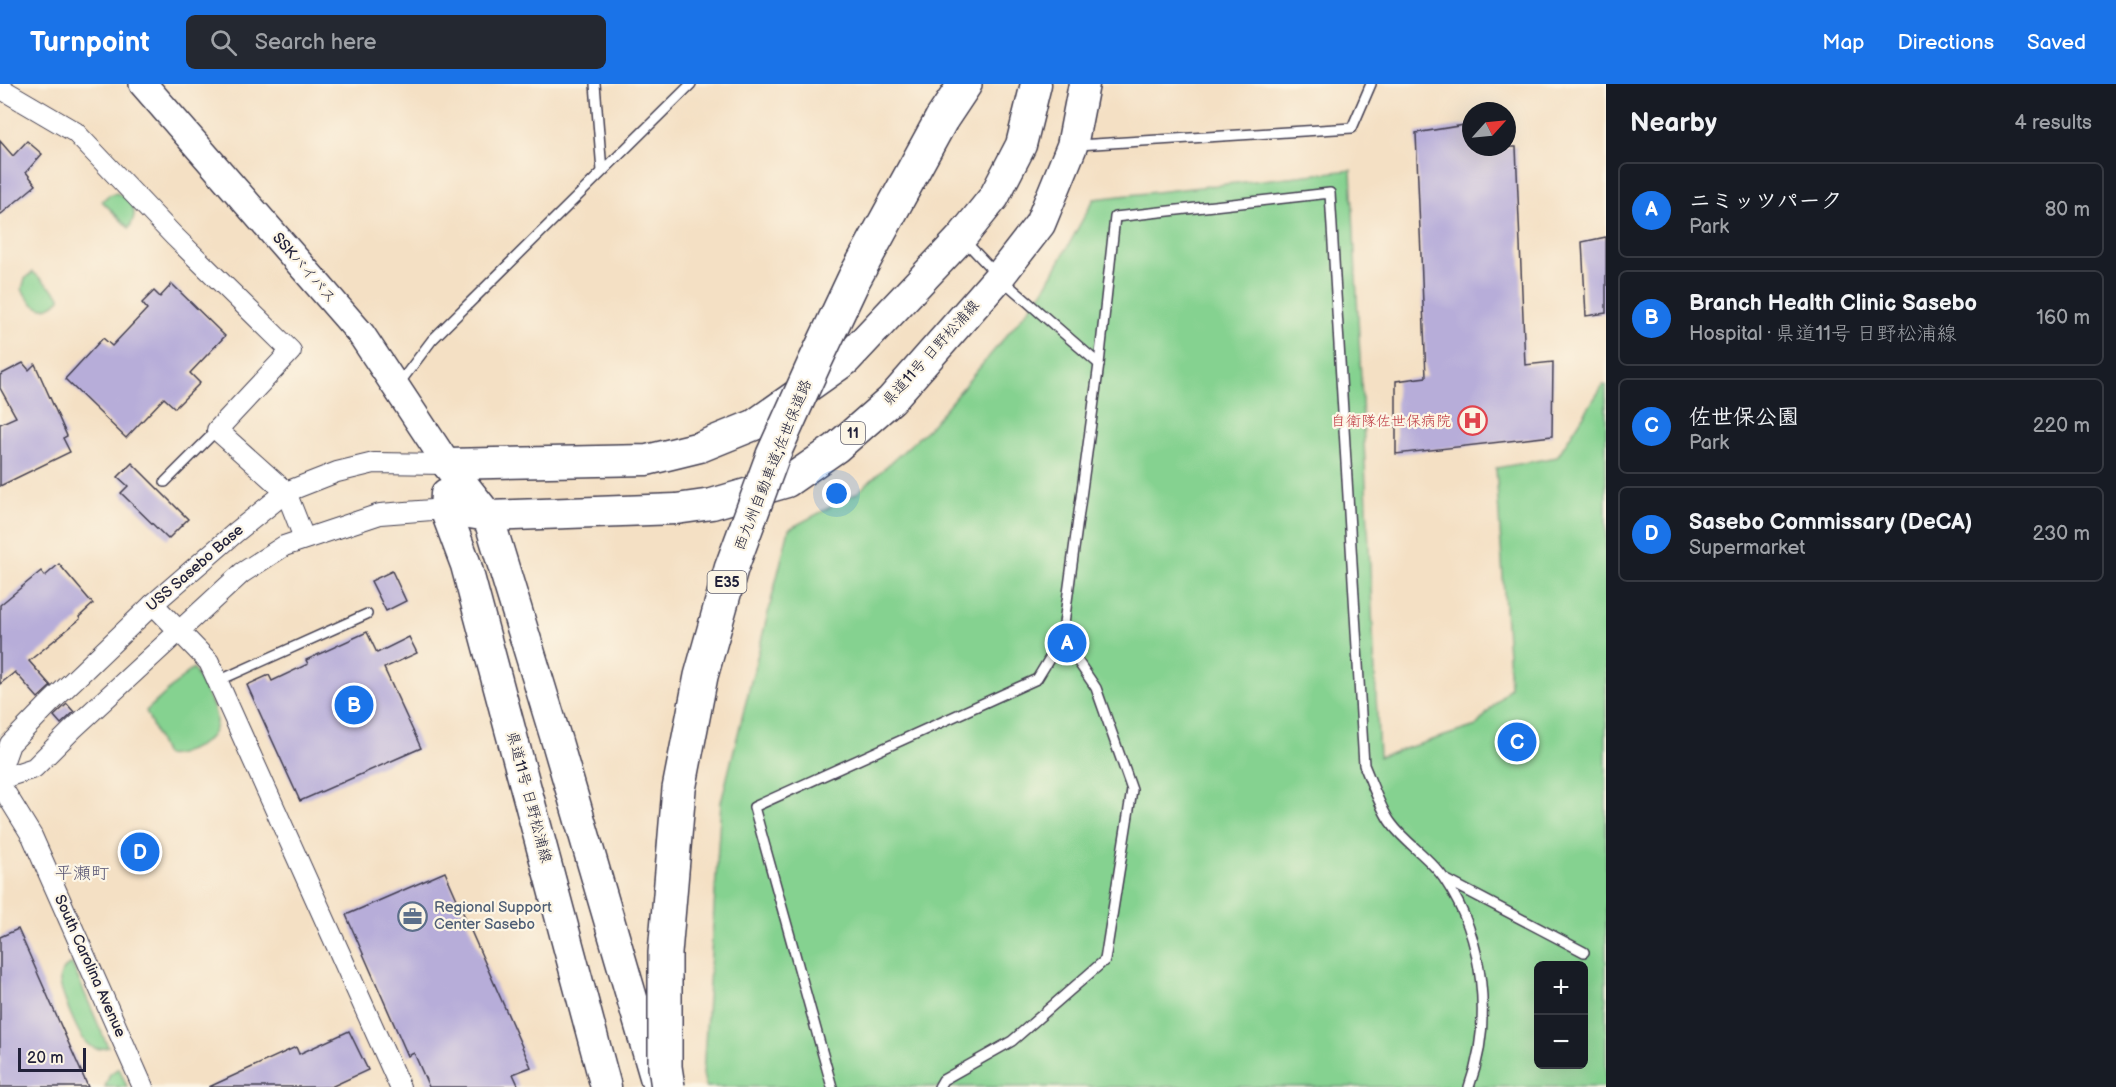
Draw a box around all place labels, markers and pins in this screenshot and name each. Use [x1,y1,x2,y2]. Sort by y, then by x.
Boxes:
hospital icon: 自衛隊佐世保病院 [1456,405,1488,437]
place label: 自衛隊佐世保病院 [1331,412,1451,431]
pin: A [1048,620,1086,666]
pin: B [334,682,374,728]
pin: C [1498,720,1537,764]
pin: D [120,830,160,874]
place label: Regional Support Center Sasebo [434,898,552,934]
office icon: Regional Support Center Sasebo [397,900,429,932]

